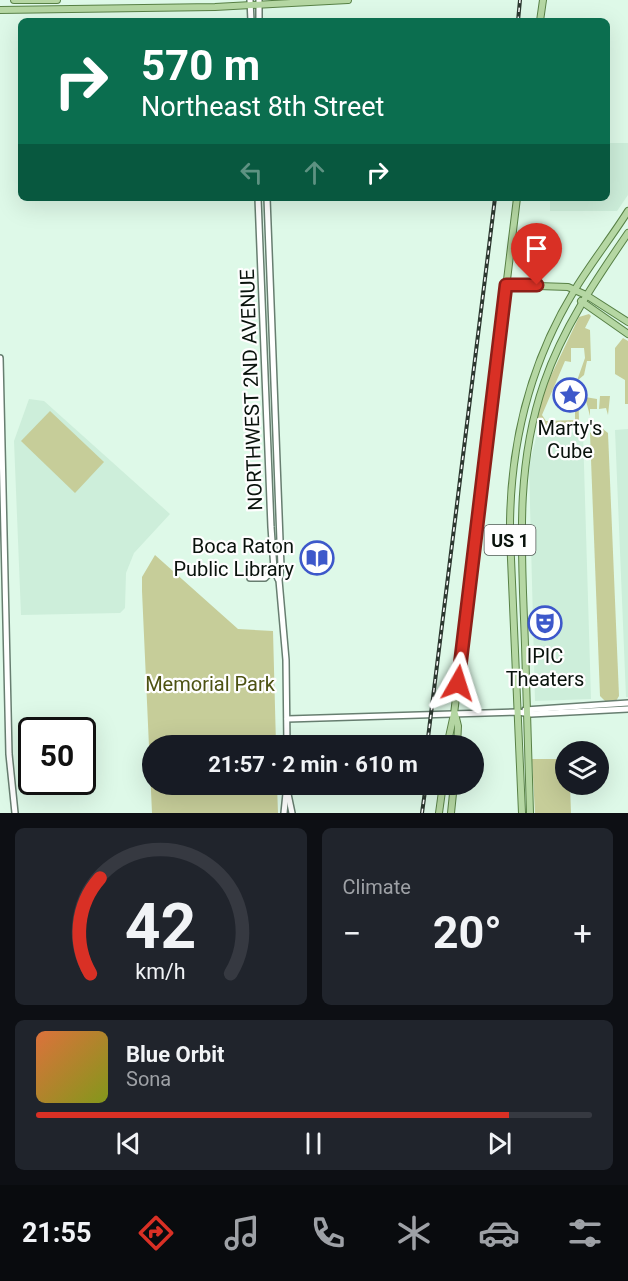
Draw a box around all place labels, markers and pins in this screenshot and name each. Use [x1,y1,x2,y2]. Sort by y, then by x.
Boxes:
pin [511,223,562,285]
place icon: Marty's Cube [552,377,588,413]
place label: Marty's Cube [538,416,602,463]
place label: Boca Raton Public Library [173,534,295,581]
library icon: Boca Raton Public Library [299,540,335,576]
theatre icon: IPIC Theaters [527,605,563,641]
place label: IPIC Theaters [506,644,584,691]

